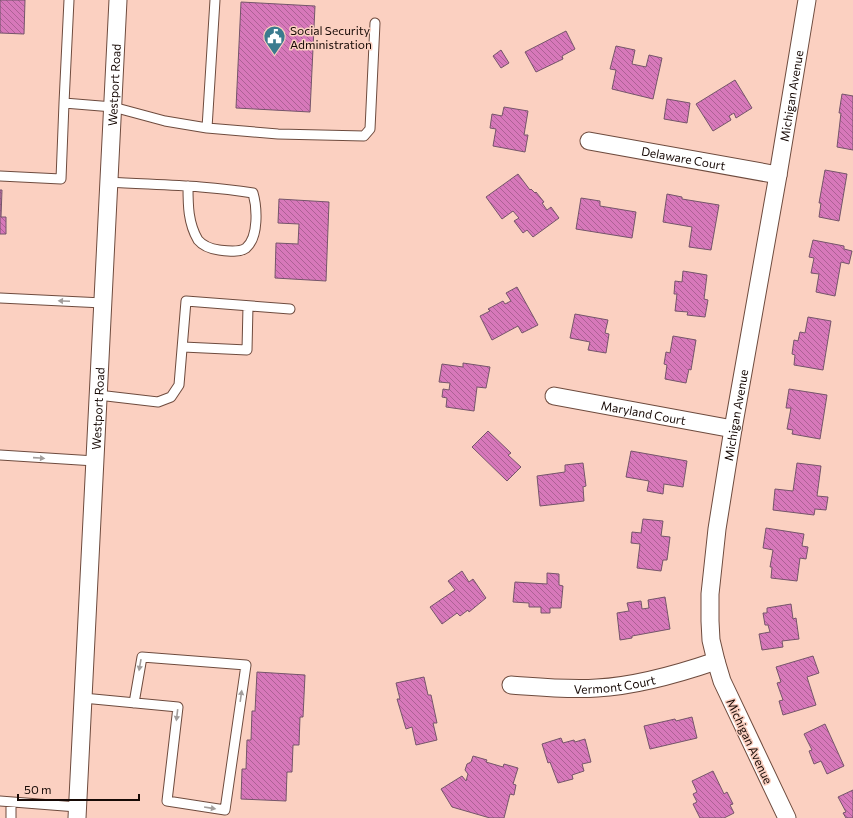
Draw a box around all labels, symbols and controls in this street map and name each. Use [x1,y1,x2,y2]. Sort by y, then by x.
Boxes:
place label: Social Security Administration [290,23,372,51]
public building icon: Social Security Administration [262,24,288,57]
street label: Westport Road [105,43,123,126]
street label: Michigan Avenue [777,49,806,143]
street label: Delaware Court [640,144,727,172]
one-way arrow [57,298,70,304]
street label: Westport Road [88,367,107,450]
street label: Michigan Avenue [721,368,750,462]
street label: Maryland Court [600,398,687,427]
one-way arrow [33,454,45,461]
one-way arrow [137,659,143,671]
street label: Vermont Court [574,672,657,696]
one-way arrow [238,690,244,702]
street label: Michigan Avenue [724,696,776,786]
one-way arrow [174,709,180,721]
scale bar [18,776,139,802]
text: 50 m [24,782,52,796]
one-way arrow [204,805,216,811]

